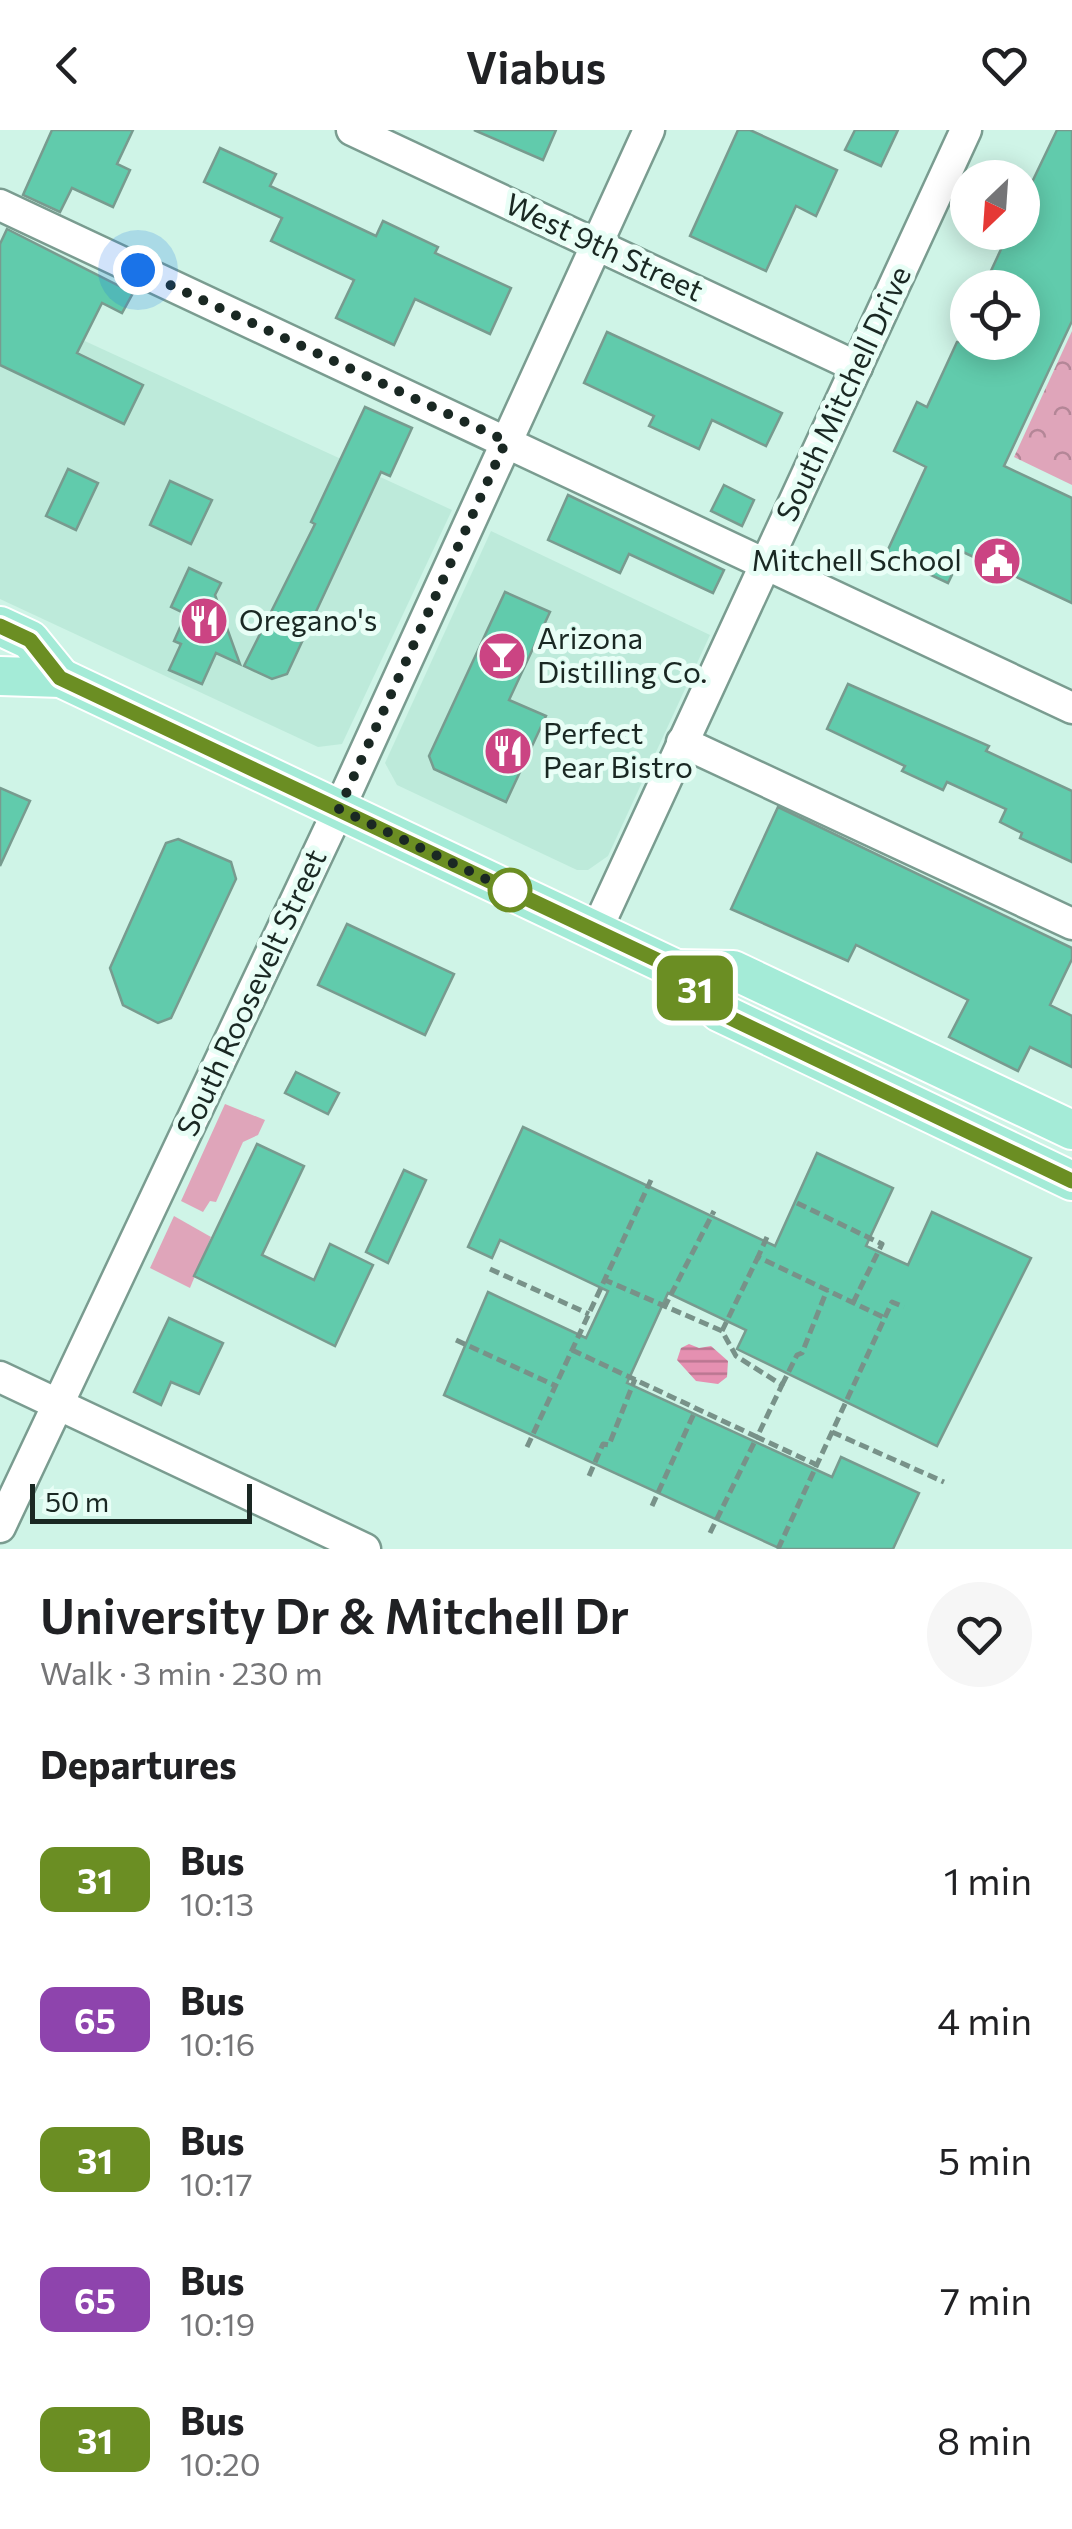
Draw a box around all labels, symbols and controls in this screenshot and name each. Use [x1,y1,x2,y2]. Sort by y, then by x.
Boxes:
icon: back [40,38,95,93]
text: Viabus [466,38,606,93]
icon: heart [977,38,1032,93]
north arrow [950,160,1040,250]
map controls [950,160,1040,360]
street label: West 9th Street [500,184,710,308]
your location [113,245,163,295]
street label: South Mitchell Drive [766,259,917,526]
button: locate [950,270,1040,360]
public building icon: Mitchell School [971,535,1023,587]
place label: Mitchell School [752,540,962,577]
restaurant icon: Oregano's [178,595,230,647]
place label: Oregano's [239,600,377,637]
place label: Arizona Distilling Co. [537,618,707,689]
bar icon: Arizona Distilling Co. [476,630,528,682]
place label: Perfect Pear Bistro [543,713,693,784]
restaurant icon: Perfect Pear Bistro [482,725,534,777]
street label: South Roosevelt Street [167,843,333,1141]
unlabelled marker [489,869,531,911]
line badge: 31 [650,956,740,1020]
text: 31 [677,967,713,1010]
scale bar [30,1479,252,1524]
text: 50 m [45,1484,109,1518]
button: heart [927,1582,1032,1687]
text: University Dr & Mitchell Dr [40,1585,629,1644]
text: Walk · 3 min · 230 m [40,1652,323,1692]
text: Departures [40,1740,237,1787]
text: Bus [180,1836,245,1883]
text: 1 min [944,1856,1032,1903]
text: 31 [77,1858,113,1901]
text: 10:13 [180,1883,254,1923]
text: Bus [180,1976,245,2023]
text: 4 min [937,1996,1032,2043]
text: 65 [74,1998,116,2041]
text: 10:16 [180,2023,255,2063]
text: Bus [180,2116,245,2163]
text: 5 min [938,2136,1032,2183]
text: 31 [77,2138,113,2181]
text: 10:17 [180,2163,253,2203]
text: Bus [180,2256,245,2303]
text: 7 min [940,2276,1032,2323]
text: 65 [74,2278,116,2321]
text: 10:19 [180,2303,255,2343]
text: Bus [180,2396,245,2443]
text: 8 min [937,2416,1032,2463]
text: 31 [77,2418,113,2461]
text: 10:20 [180,2443,261,2483]

